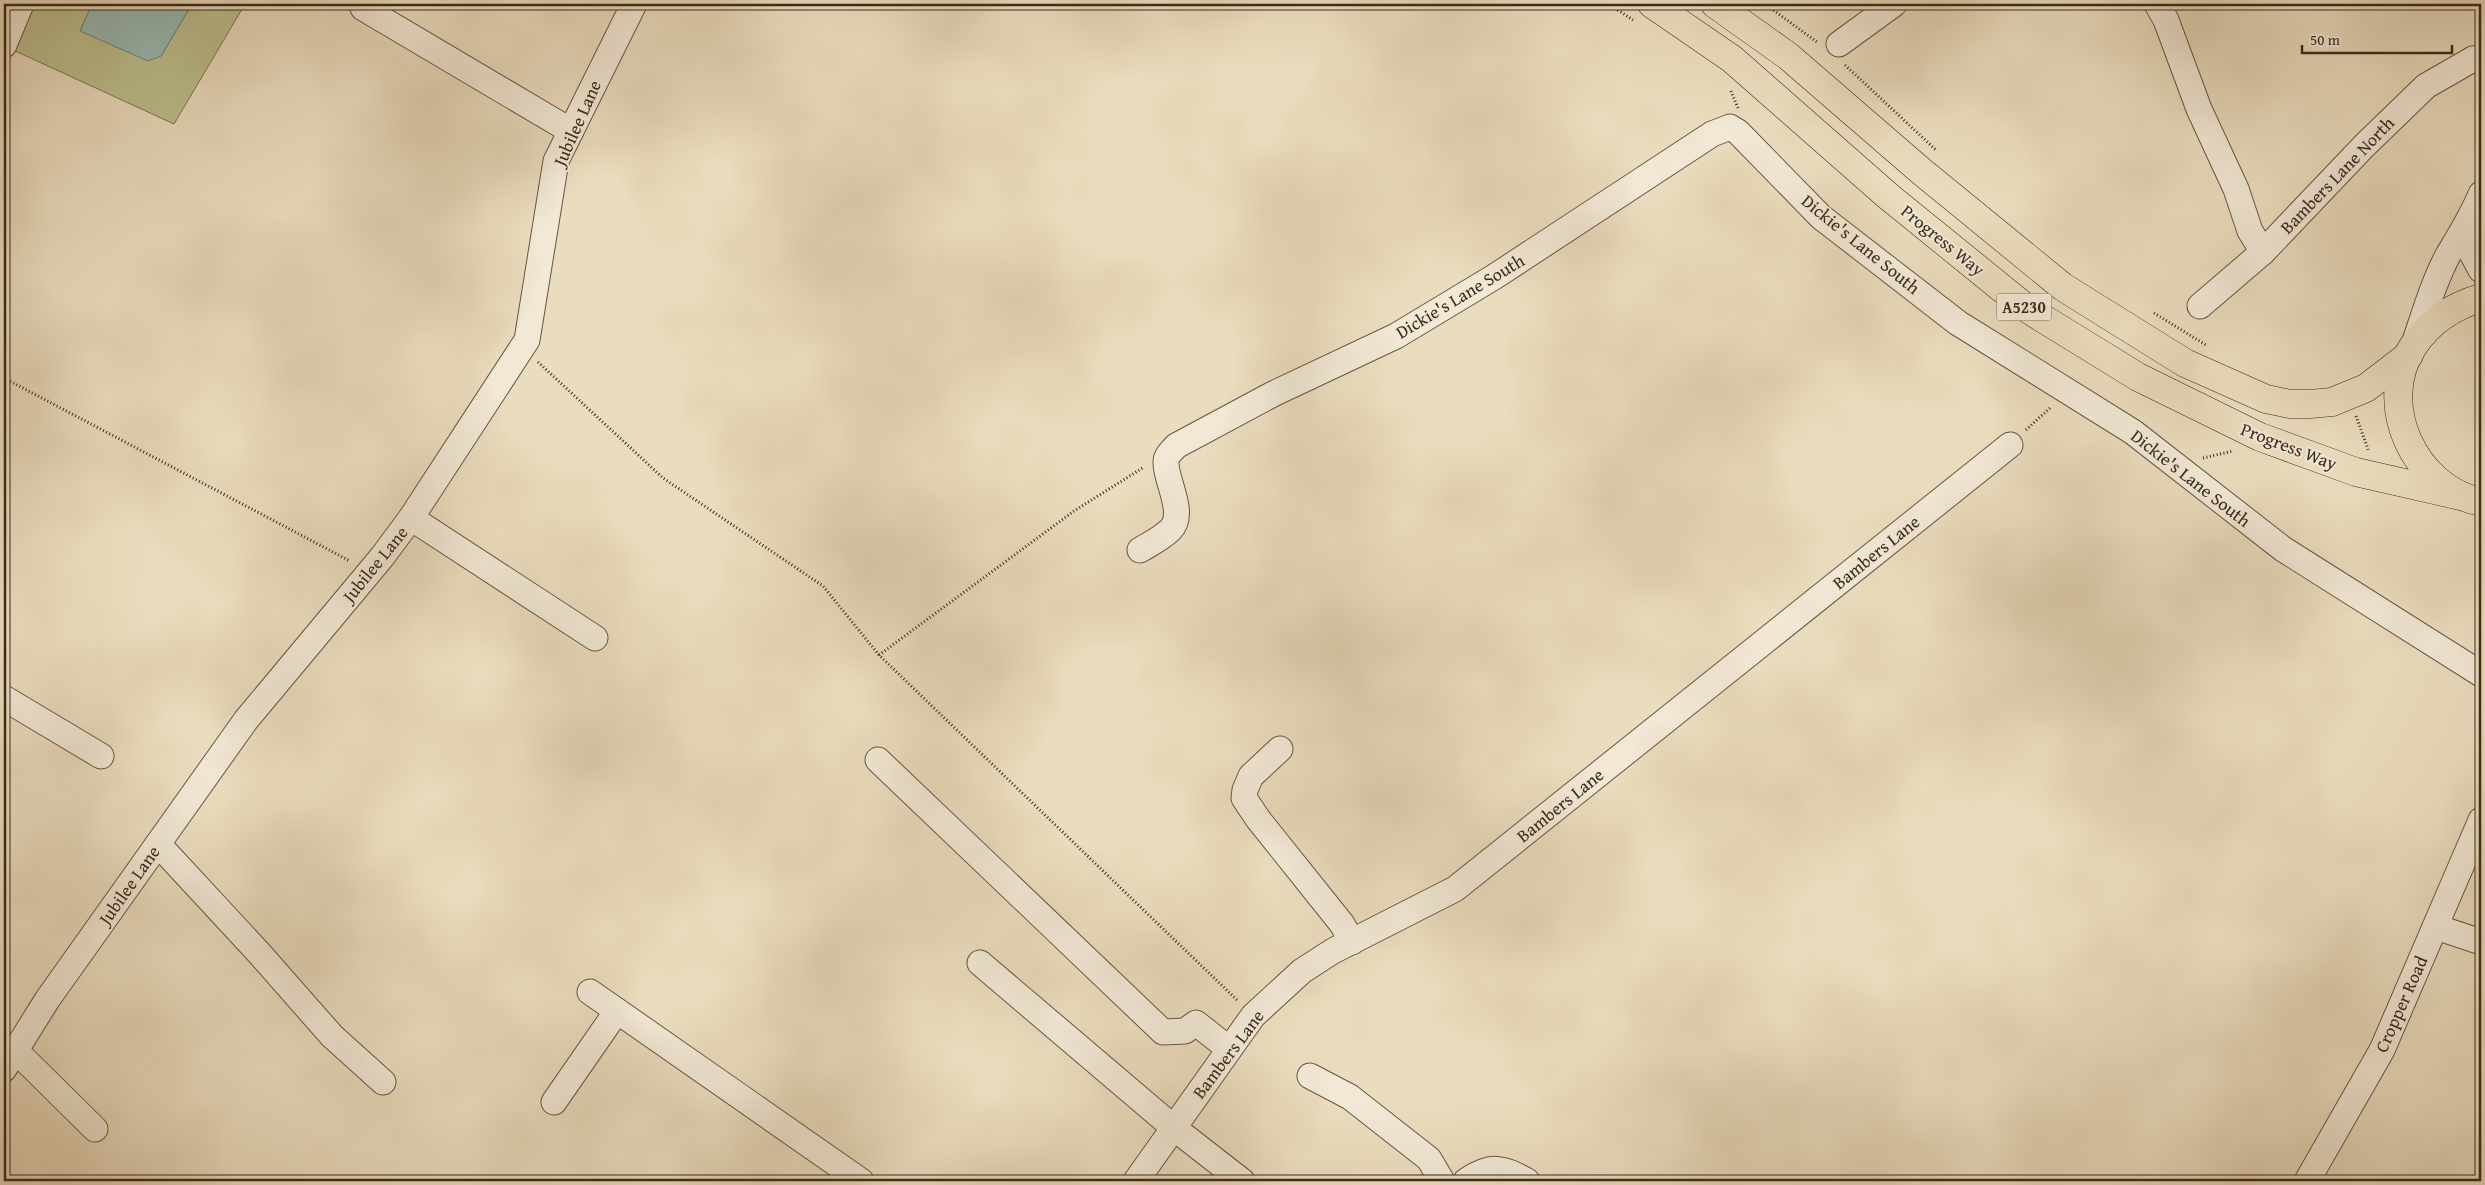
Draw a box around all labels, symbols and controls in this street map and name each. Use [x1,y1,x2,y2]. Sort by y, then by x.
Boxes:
scale bar [2302,22,2452,54]
text: 50 m [2310,29,2341,50]
street label: Jubilee Lane [545,76,608,172]
street label: Bambers Lane North [2274,110,2400,240]
street label: Dickie's Lane South [1796,188,1926,300]
street label: Progress Way [1895,198,1991,282]
street label: Dickie's Lane South [1390,247,1530,345]
road number: A5230 [1996,294,2052,320]
street label: Progress Way [2237,415,2341,477]
street label: Dickie's Lane South [2125,422,2257,534]
street label: Bambers Lane [1826,508,1926,596]
street label: Jubilee Lane [334,520,414,610]
street label: Bambers Lane [1510,761,1610,849]
street label: Jubilee Lane [91,840,166,932]
street label: Cropper Road [2368,951,2434,1057]
street label: Bambers Lane [1185,1004,1271,1104]

